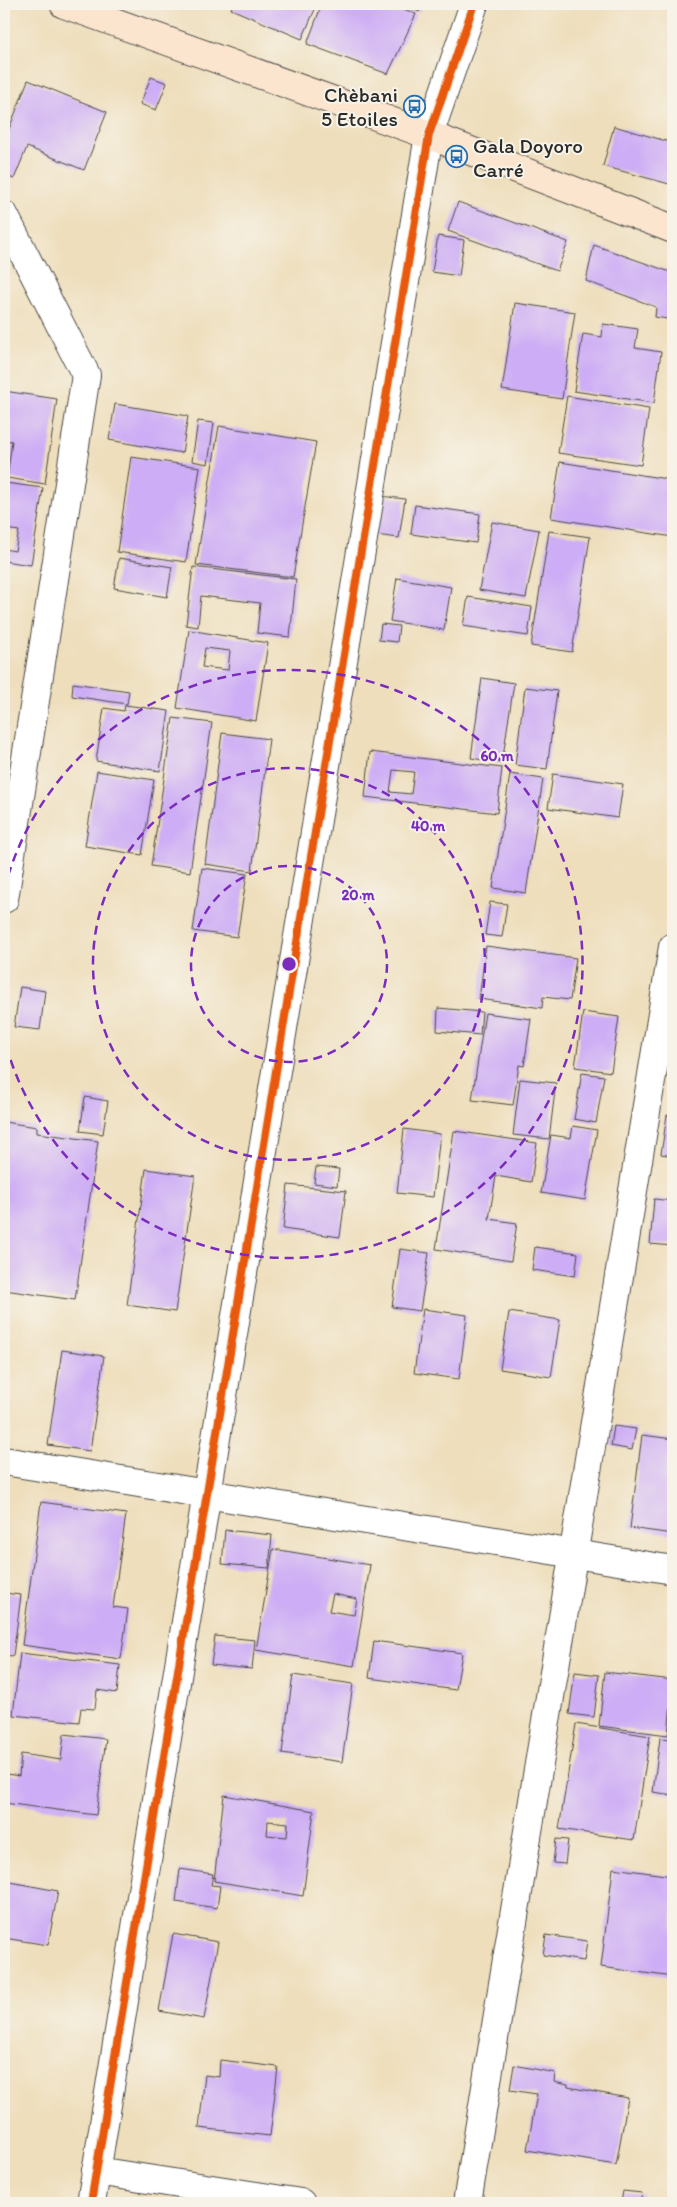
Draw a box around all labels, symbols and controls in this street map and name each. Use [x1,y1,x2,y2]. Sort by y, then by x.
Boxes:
place label: Chèbani 5 Etoiles [321,82,398,131]
bus stop icon: Chèbani 5 Etoiles [402,94,426,118]
place label: Gala Doyoro Carré [473,133,583,182]
bus stop icon: Gala Doyoro Carré [445,145,469,169]
text: 60 m [480,747,514,765]
text: 40 m [411,817,446,835]
text: 20 m [341,886,375,904]
centre of rings [280,955,298,973]

